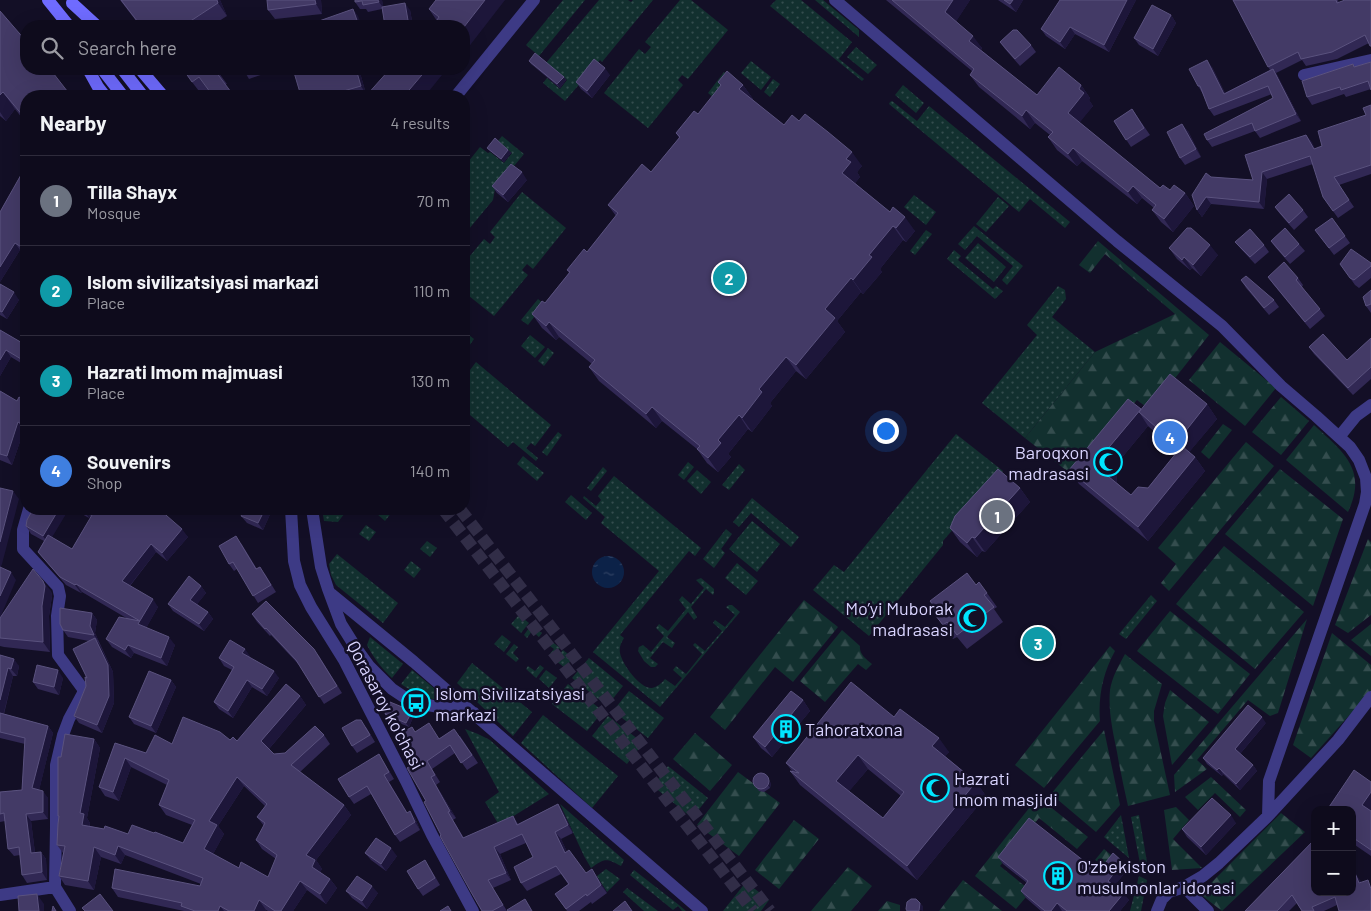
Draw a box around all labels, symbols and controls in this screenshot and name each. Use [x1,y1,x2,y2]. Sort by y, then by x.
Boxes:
search box [20,20,470,75]
icon: search [38,34,66,62]
text: Search here [78,36,177,59]
text: Nearby [40,110,106,135]
text: 4 results [390,113,450,132]
text: Tilla Shayx [87,180,177,203]
text: 1 [53,191,59,210]
text: 70 m [417,191,450,210]
text: Mosque [87,203,141,222]
pin: 2 [713,259,745,297]
text: Islom sivilizatsiyasi markazi [87,270,319,293]
text: 2 [52,281,60,300]
text: 110 m [413,281,450,300]
text: Place [87,293,125,312]
text: Hazrati Imom majmuasi [87,360,283,383]
text: 3 [52,371,60,390]
text: 130 m [411,371,450,390]
text: Place [87,383,125,402]
your location [873,418,899,444]
pin: 4 [1154,418,1186,456]
place label: Baroqxon madrasasi [1008,441,1089,484]
mosque icon: Baroqxon madrasasi [1093,447,1123,477]
text: Souvenirs [87,450,171,473]
text: 4 [51,461,61,480]
text: 140 m [410,461,450,480]
text: Shop [87,473,122,492]
pin: 1 [981,497,1013,535]
place label: Mo’yi Muborak madrasasi [845,597,953,640]
mosque icon: Mo’yi Muborak madrasasi [957,603,987,633]
pin: 3 [1022,624,1054,662]
street label: Qorasaroy ko'chasi [343,637,429,773]
place label: Islom Sivilizatsiyasi markazi [435,682,585,725]
bus stop icon: Islom Sivilizatsiyasi markazi [401,688,431,718]
building icon: Tahoratxona [771,714,801,744]
place label: Tahoratxona [805,718,903,740]
place label: Hazrati Imom masjidi [954,767,1058,810]
mosque icon: Hazrati Imom masjidi [920,773,950,803]
map controls [1311,806,1356,896]
button: + [1311,806,1356,851]
button: − [1311,851,1356,896]
place label: O'zbekiston musulmonlar idorasi [1077,855,1235,898]
building icon: O'zbekiston musulmonlar idorasi [1043,861,1073,891]

